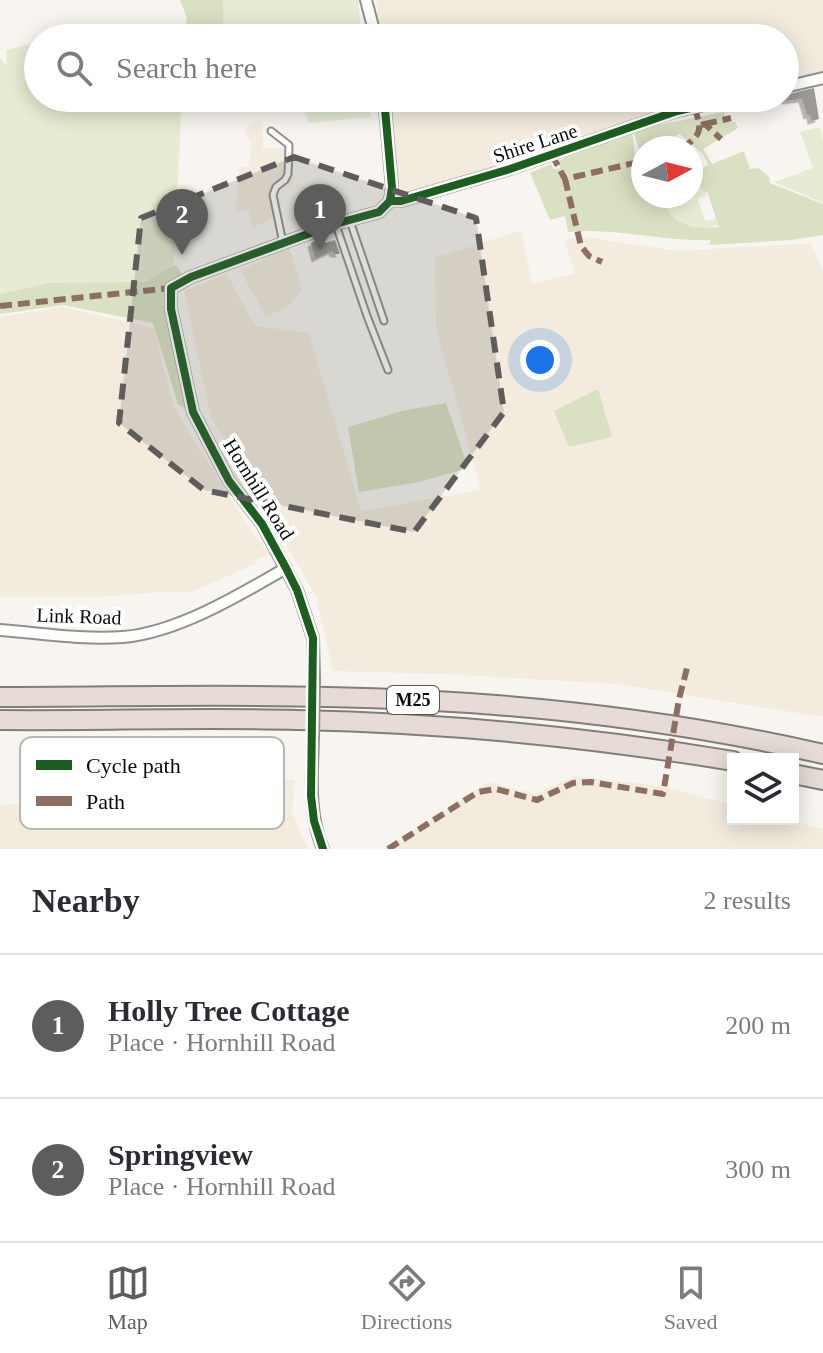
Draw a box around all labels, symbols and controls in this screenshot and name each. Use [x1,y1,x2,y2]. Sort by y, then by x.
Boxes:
search box [24,24,799,112]
icon: search [52,46,96,90]
text: Search here [116,51,257,84]
street label: Shire Lane [490,119,580,167]
north arrow [631,136,703,208]
pin: 1 [294,184,346,250]
pin: 2 [156,189,208,255]
your location [520,340,560,380]
street label: Hornhill Road [219,434,299,544]
street label: Link Road [36,604,122,628]
road number: M25 [387,686,439,714]
legend [20,737,284,829]
text: Cycle path [86,753,181,778]
map controls [727,753,799,825]
button: layers [727,753,799,825]
text: Path [86,789,125,814]
text: Nearby [32,882,140,919]
text: 2 results [704,886,791,915]
text: Holly Tree Cottage [108,994,350,1027]
text: 1 [52,1011,65,1040]
text: 200 m [725,1011,791,1040]
text: Place · Hornhill Road [108,1028,335,1057]
text: Springview [108,1138,253,1171]
text: 2 [52,1155,65,1184]
text: 300 m [725,1155,791,1184]
text: Place · Hornhill Road [108,1172,335,1201]
tab: Map [106,1261,150,1335]
tab: Directions [361,1261,452,1335]
tab: Saved [664,1261,717,1335]

